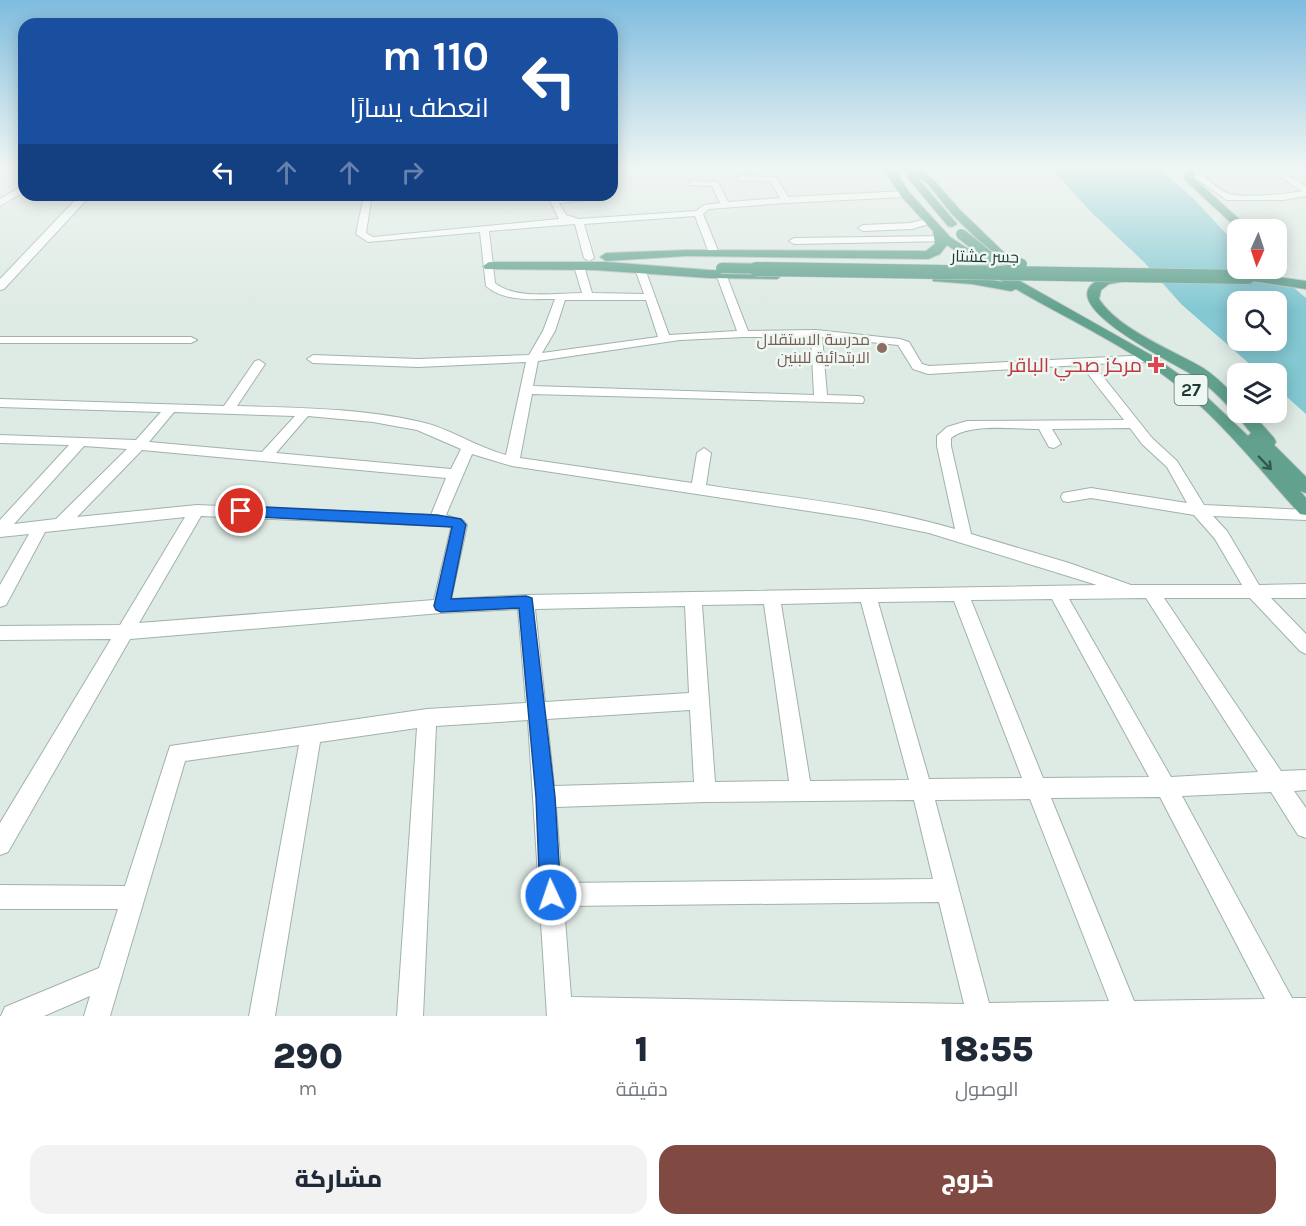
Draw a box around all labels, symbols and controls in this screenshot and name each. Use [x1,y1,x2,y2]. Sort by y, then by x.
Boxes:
text: 110 m [382,31,489,81]
icon: left [510,42,588,120]
text: انعطف يسارًا [349,92,489,124]
icon: left [207,156,240,189]
icon: ahead [270,156,303,189]
icon: ahead [333,156,366,189]
icon: right [396,156,429,189]
north arrow [1227,219,1287,279]
map controls [1227,219,1287,423]
street label: جسر عشتار [950,246,1019,267]
button: search [1227,291,1287,351]
place label: مدرسة الاستقلال الابتدائية للبنين [757,330,870,368]
marker: مدرسة الاستقلال الابتدائية للبنين [875,341,889,355]
place label: مركز صحي الباقر [1007,354,1142,381]
marker: مركز صحي الباقر [1147,356,1165,374]
button: layers [1227,363,1287,423]
road number: 27 [1174,375,1208,405]
one-way arrow [1257,456,1272,471]
pin [215,485,266,536]
icon: arrive [224,494,257,527]
position arrow [519,863,583,927]
text: 1 [635,1028,649,1070]
text: 18:55 [941,1028,1033,1070]
text: 290 [273,1035,343,1077]
text: m [299,1077,317,1100]
text: دقيقة [616,1078,668,1101]
text: الوصول [955,1078,1019,1101]
button: مشاركة [30,1145,647,1214]
button: خروج [659,1145,1276,1214]

